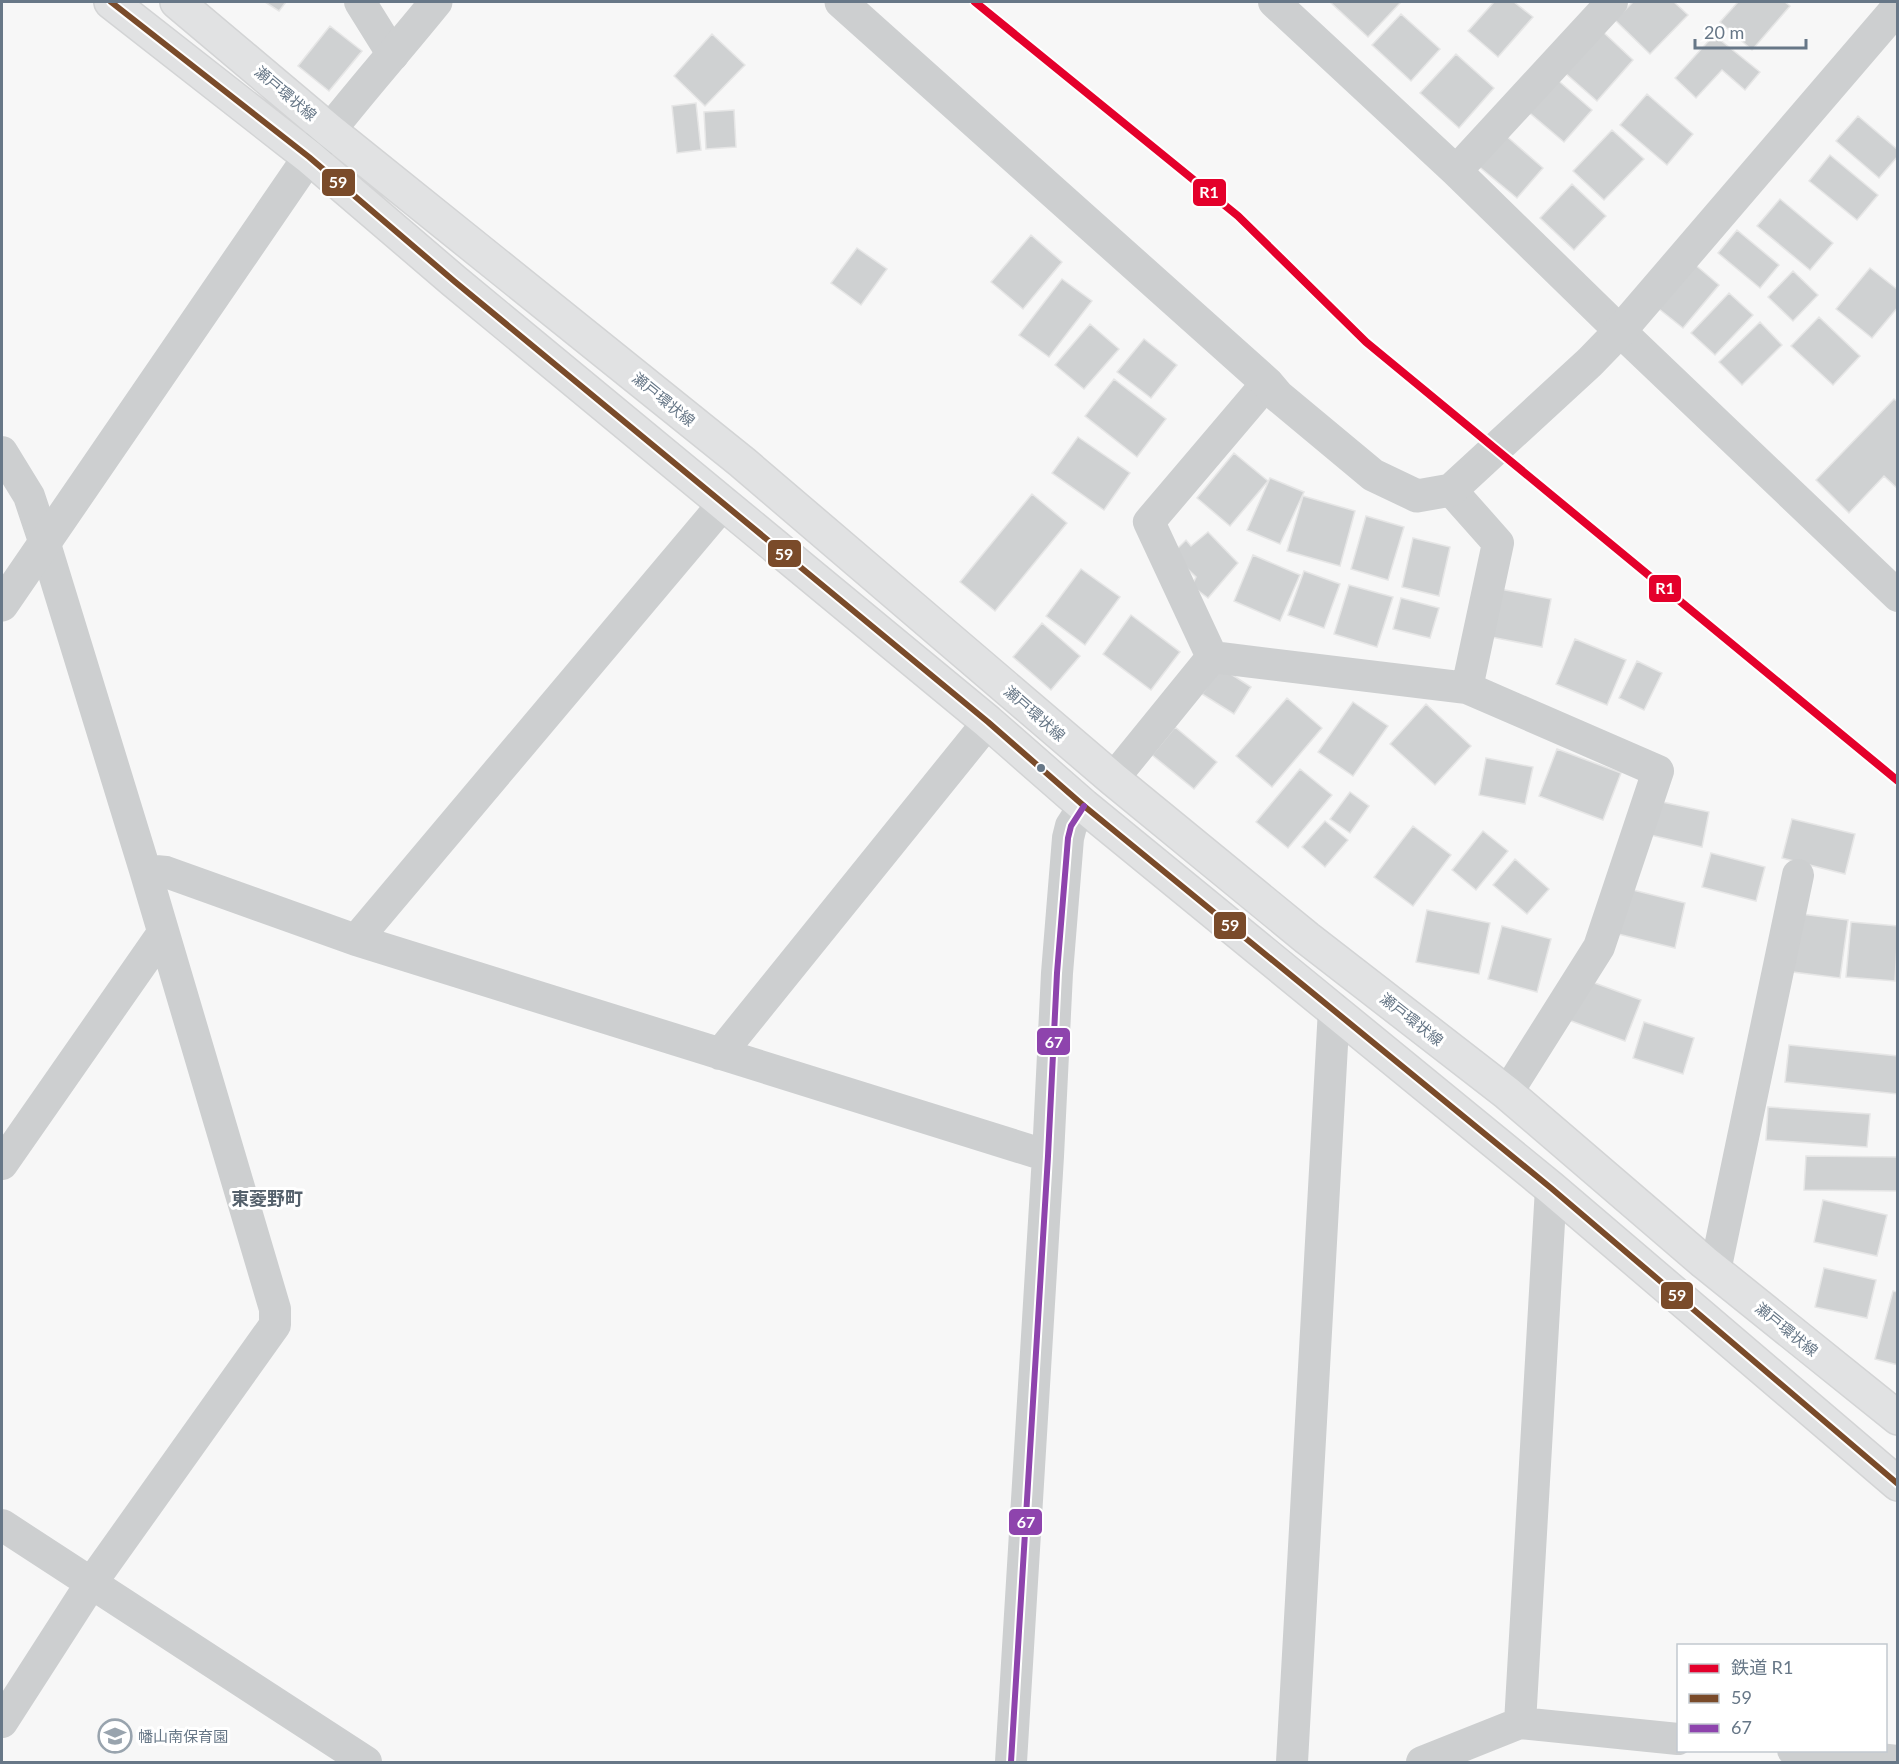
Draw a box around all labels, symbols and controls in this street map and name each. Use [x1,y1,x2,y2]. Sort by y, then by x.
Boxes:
scale bar [1695,12,1806,50]
text: 20 m [1704,21,1744,43]
street label: 瀬戸環状線 [251,62,321,124]
line badge: 59 [321,168,356,197]
text: 59 [329,172,347,191]
line badge: R1 [1192,178,1227,207]
text: R1 [1199,182,1219,201]
street label: 瀬戸環状線 [629,368,699,430]
line badge: 59 [767,539,802,568]
text: 59 [775,544,793,563]
line badge: R1 [1648,574,1682,603]
text: R1 [1655,578,1675,597]
street label: 瀬戸環状線 [1001,682,1069,744]
unlabelled marker [1035,762,1047,774]
line badge: 59 [1213,911,1247,940]
text: 59 [1221,915,1239,934]
street label: 瀬戸環状線 [1377,989,1447,1049]
line badge: 67 [1036,1027,1071,1056]
text: 67 [1045,1032,1063,1051]
district label: 東菱野町 [231,1187,303,1209]
line badge: 59 [1660,1281,1694,1310]
text: 59 [1668,1285,1686,1304]
street label: 瀬戸環状線 [1752,1298,1822,1360]
line badge: 67 [1008,1508,1043,1536]
text: 67 [1017,1512,1035,1531]
legend [1677,1644,1887,1752]
text: 鉄道 R1 [1731,1656,1793,1678]
text: 59 [1731,1686,1752,1708]
text: 67 [1731,1716,1752,1738]
school or university icon: 幡山南保育園 [97,1718,133,1754]
place label: 幡山南保育園 [138,1727,228,1745]

